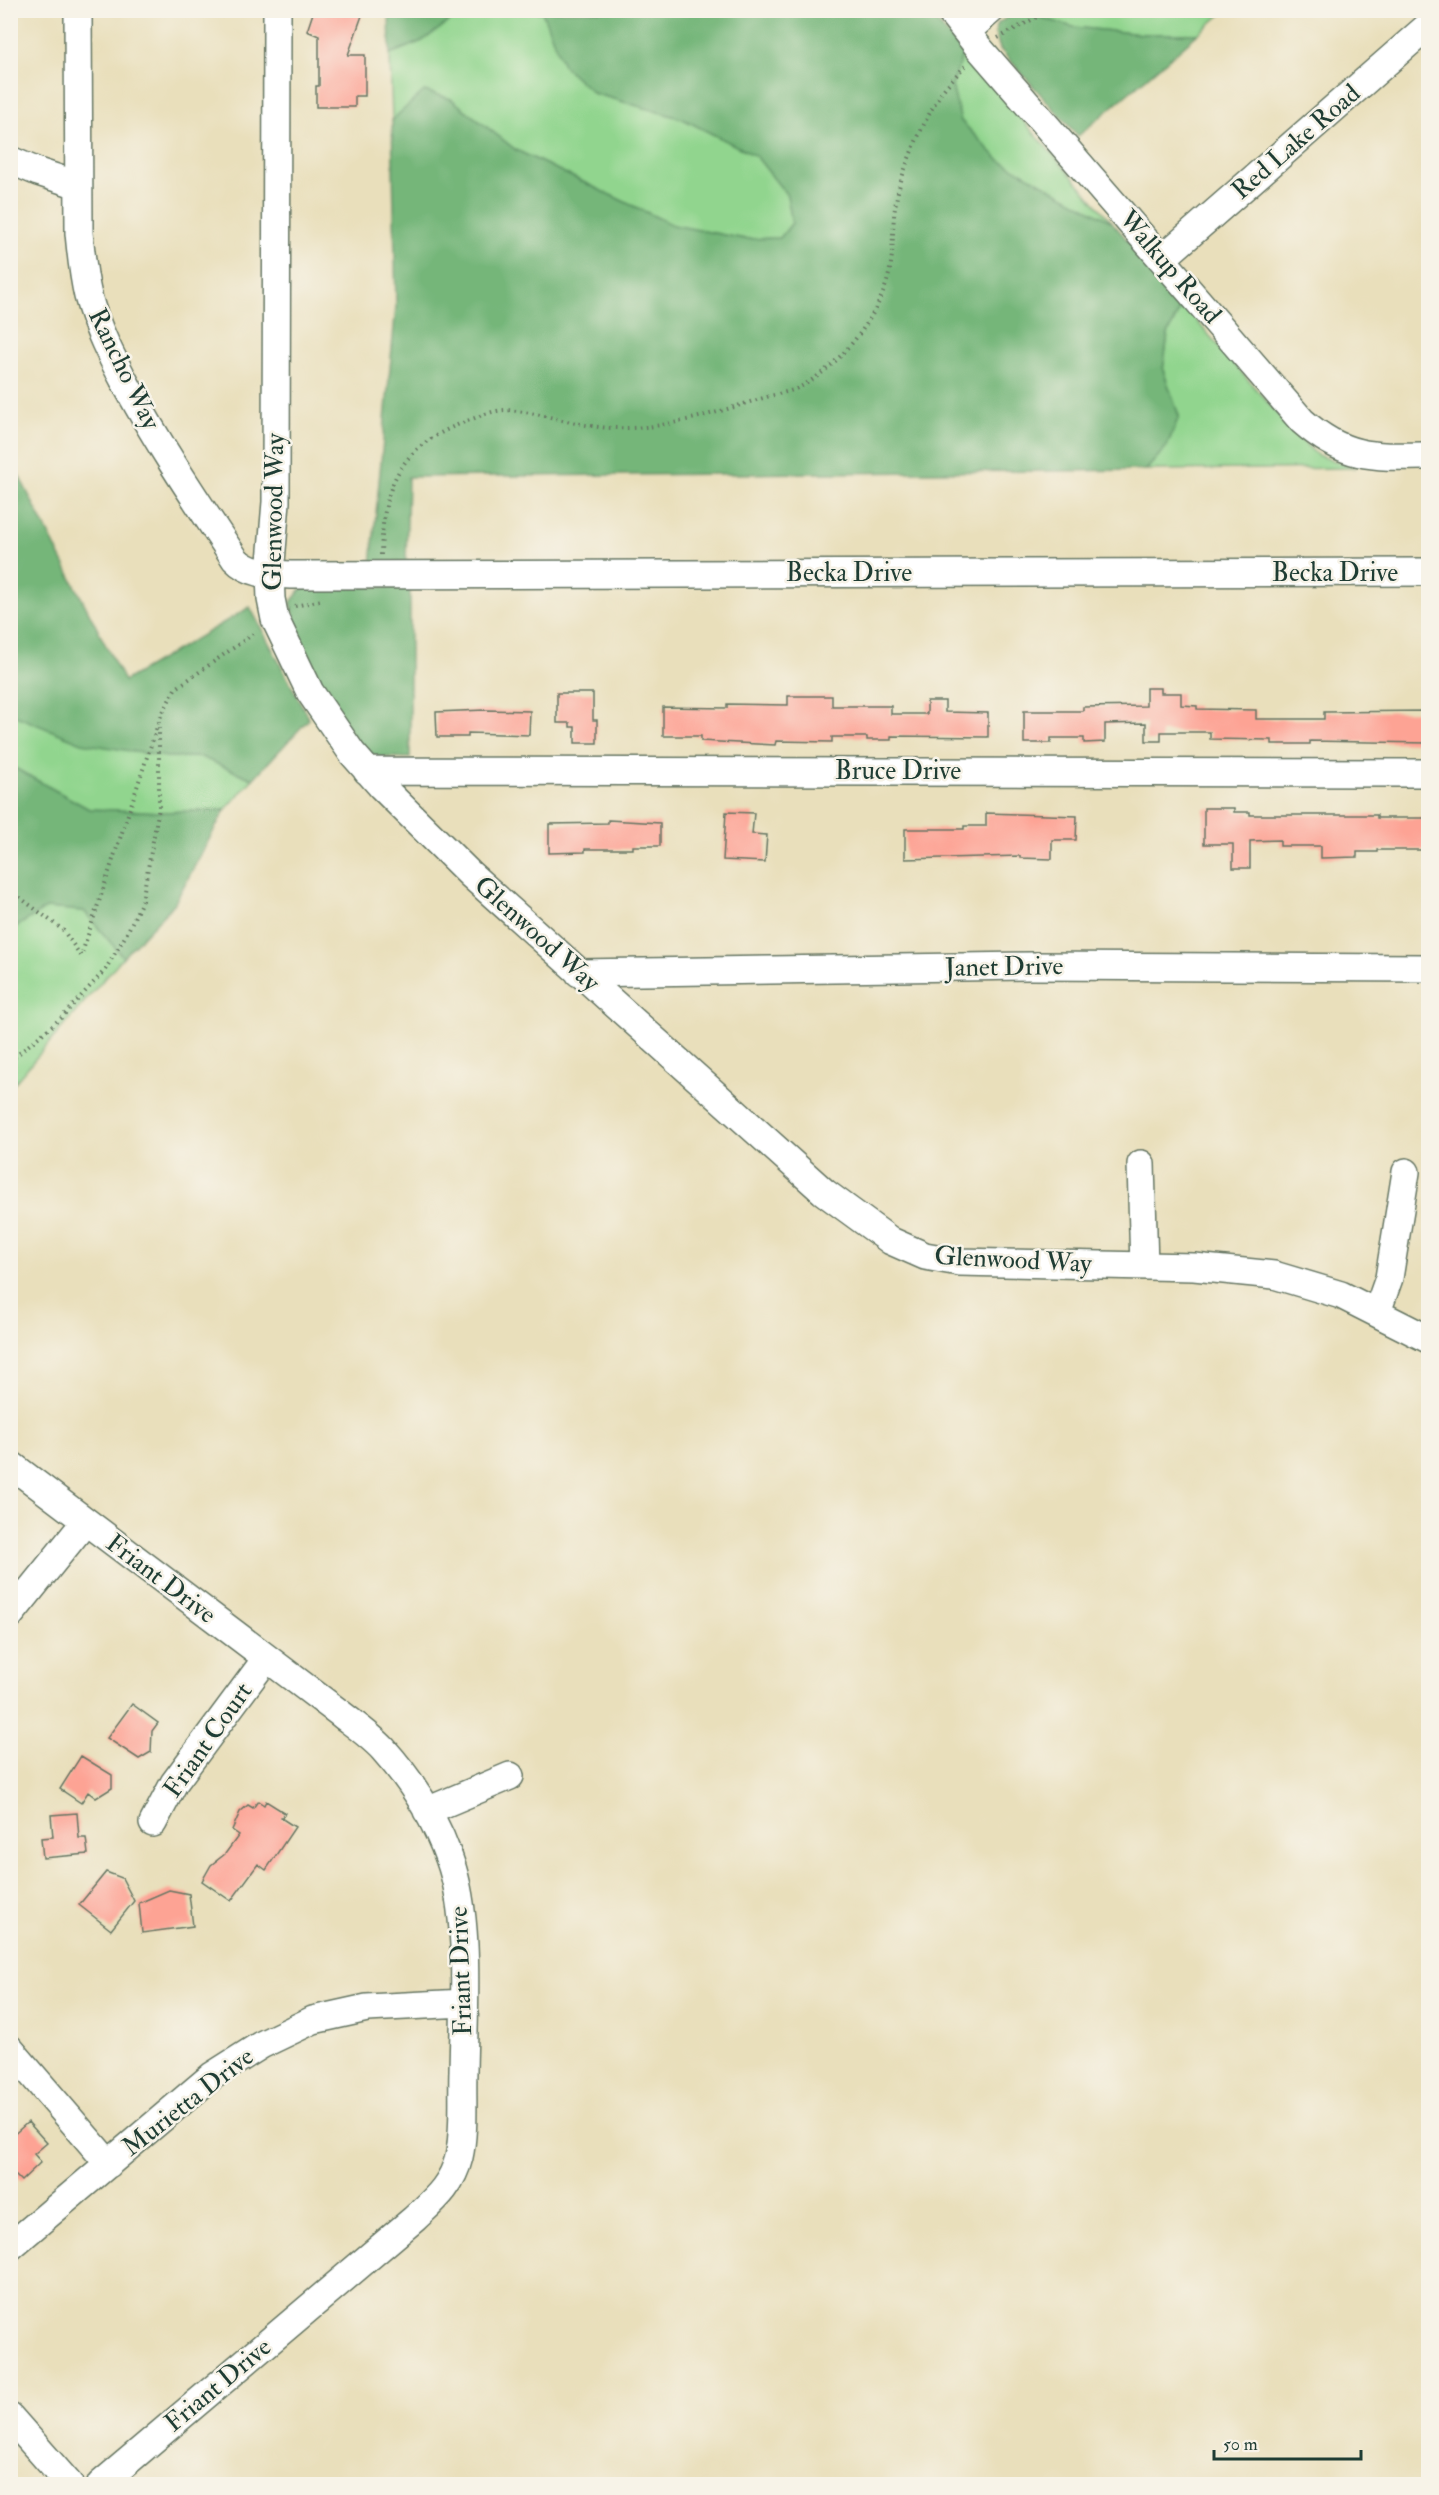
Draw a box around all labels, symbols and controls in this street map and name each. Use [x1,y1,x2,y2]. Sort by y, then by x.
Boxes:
street label: Red Lake Road [1225,77,1367,207]
street label: Walkup Road [1111,203,1228,331]
street label: Rancho Way [81,303,167,435]
street label: Glenwood Way [257,432,291,591]
street label: Becka Drive [786,557,912,589]
street label: Becka Drive [1272,557,1398,589]
street label: Bruce Drive [835,755,961,787]
street label: Glenwood Way [468,869,607,999]
street label: Janet Drive [944,950,1064,984]
street label: Glenwood Way [933,1240,1093,1280]
street label: Friant Drive [100,1527,222,1631]
street label: Friant Court [157,1676,259,1804]
street label: Friant Drive [443,1906,479,2036]
street label: Murietta Drive [116,2041,260,2163]
street label: Friant Drive [158,2331,278,2439]
scale bar [1214,2423,1361,2461]
text: 50 m [1223,2433,1258,2456]

